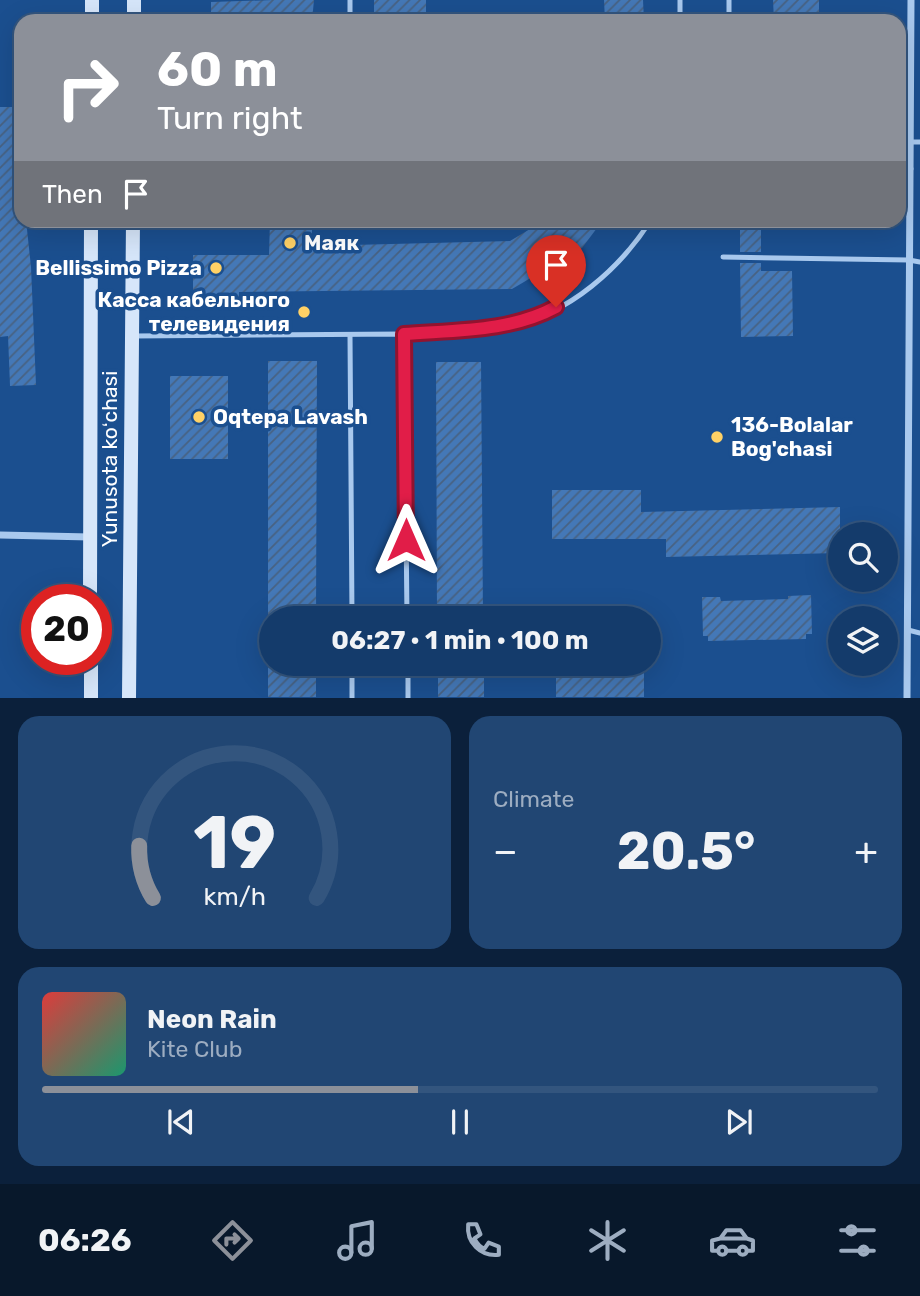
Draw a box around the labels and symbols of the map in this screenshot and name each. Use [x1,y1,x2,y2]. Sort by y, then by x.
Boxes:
place label: Маяк [304,230,359,255]
marker: Маяк [282,235,298,251]
pin [526,235,586,307]
place label: Bellissimo Pizza [35,255,202,280]
marker: Bellissimo Pizza [208,260,224,276]
place label: Касса кабельного телевидения [97,287,290,336]
marker: Касса кабельного телевидения [296,304,312,320]
street label: Yunusota koʻchasi [97,371,122,547]
place label: Oqtepa Lavash [213,404,368,429]
marker: Oqtepa Lavash [191,409,207,425]
place label: 136-Bolalar Bog'chasi [731,412,853,461]
marker: 136-Bolalar Bog'chasi [709,429,725,445]
position arrow [369,503,443,577]
speed limit sign: 20 [21,584,112,675]

